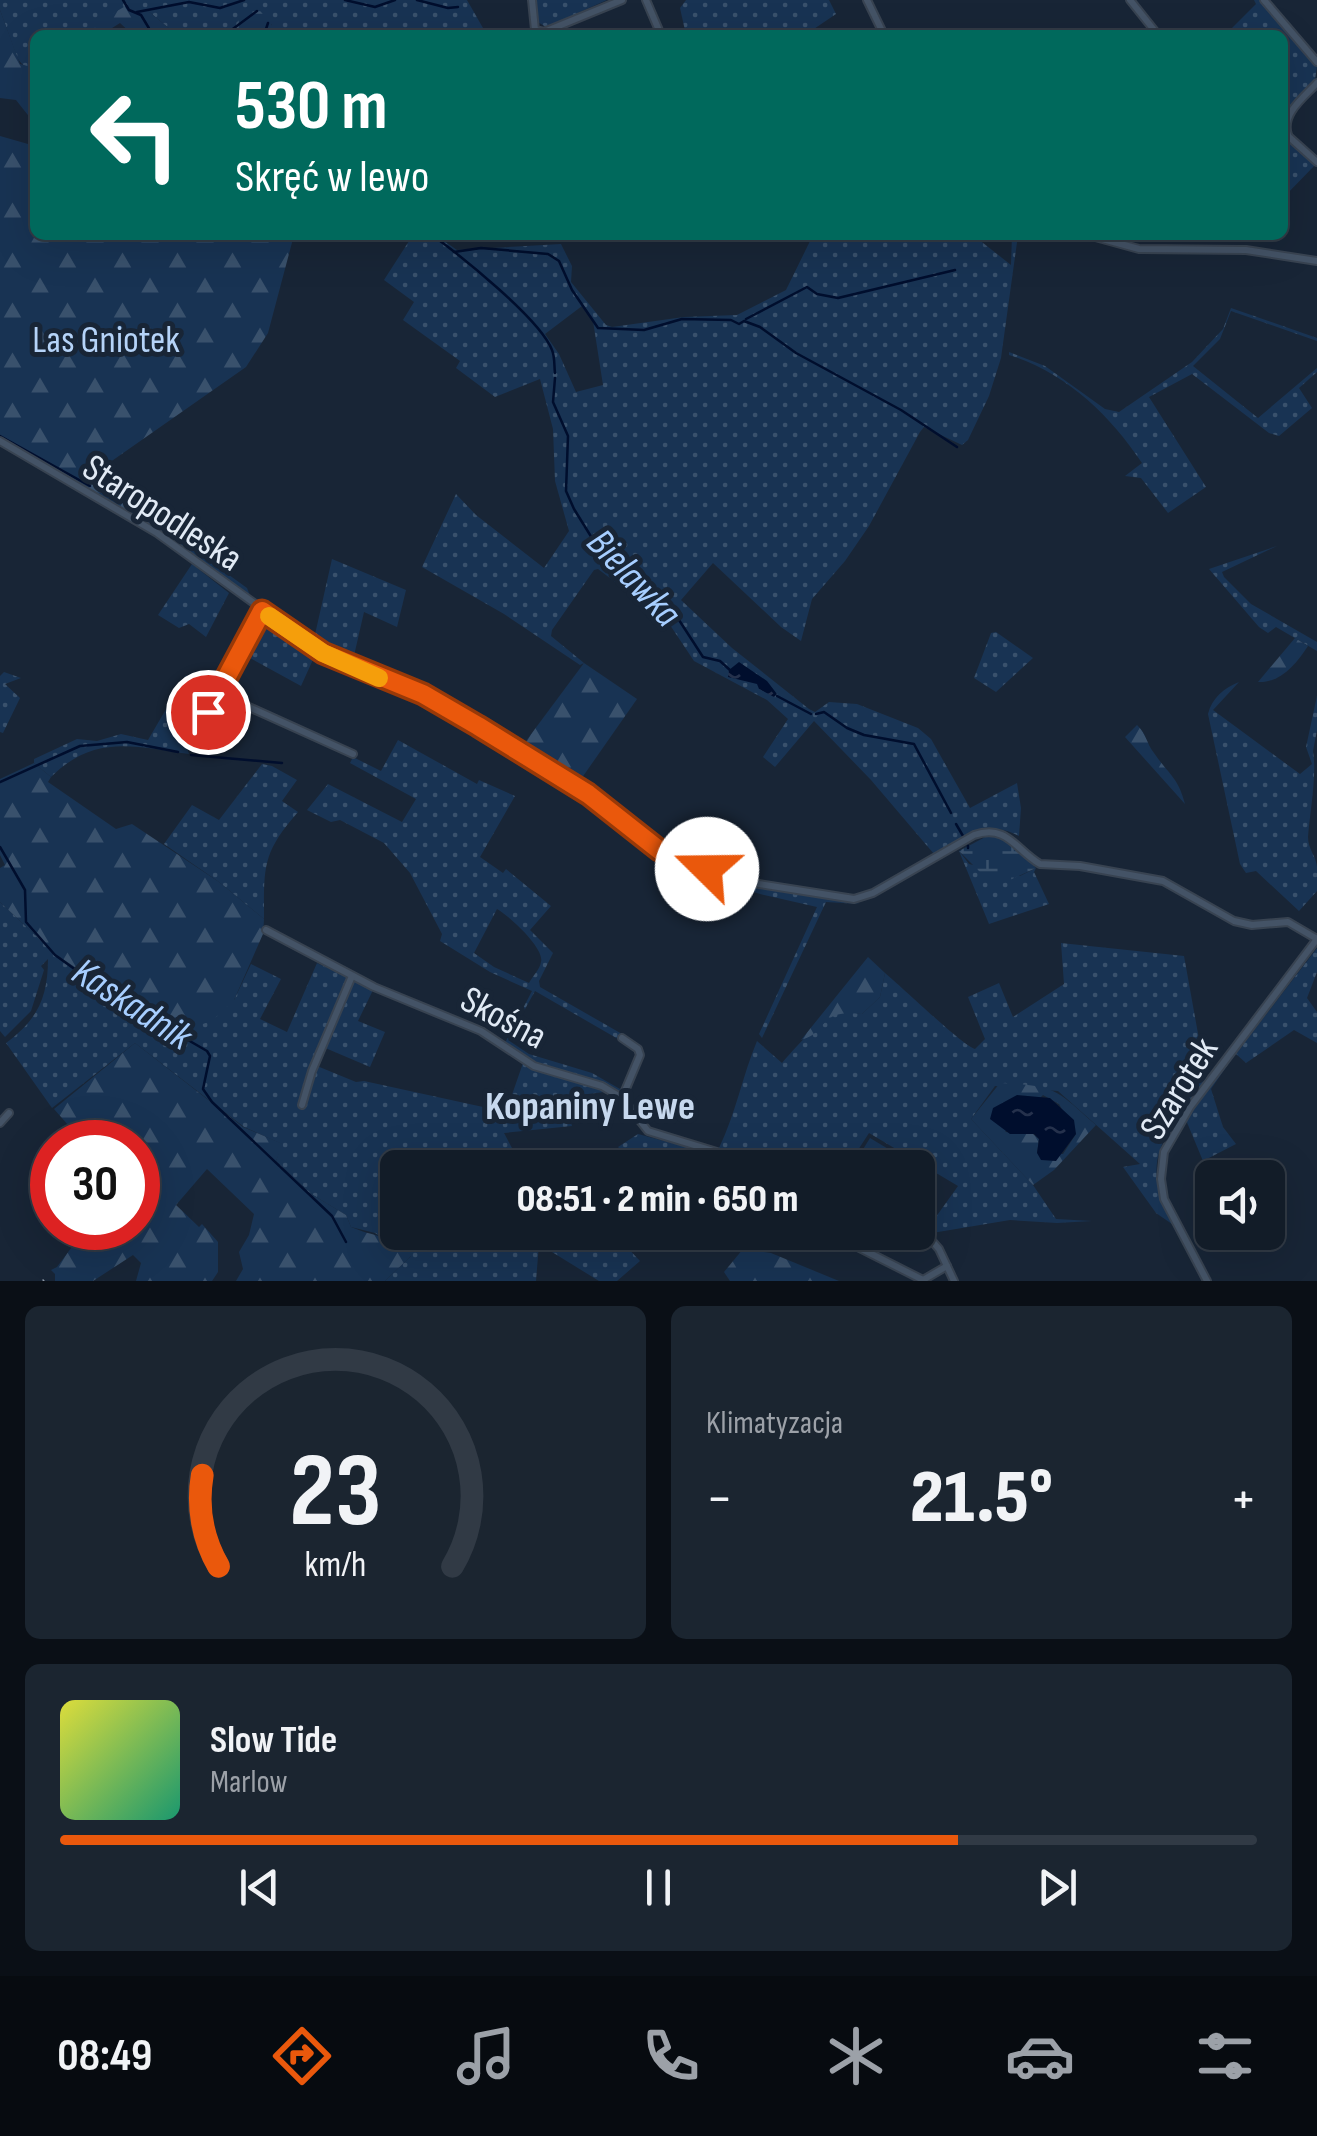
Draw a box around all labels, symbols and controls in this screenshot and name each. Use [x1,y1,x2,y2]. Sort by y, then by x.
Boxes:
text: 530 m [235,65,388,149]
icon: left [70,70,200,200]
text: Skręć w lewo [235,150,429,205]
park label: Las Gniotek [32,318,180,363]
street label: Staropodleska [74,445,250,581]
water label: Bielawka [576,519,691,637]
pin [166,670,251,755]
icon: arrive [181,685,236,740]
position arrow [655,817,759,921]
water label: Kaskadnik [63,948,202,1062]
street label: Skośna [453,977,554,1059]
street label: Szarotek [1131,1029,1228,1148]
district label: Kopaniny Lewe [485,1083,695,1131]
speed limit sign: 30 [30,1120,160,1250]
map controls [1195,1160,1285,1250]
button: sound [1195,1160,1285,1250]
text: 08:51 · 2 min · 650 m [517,1177,798,1222]
text: Klimatyzacja [706,1404,843,1443]
text: 23 [289,1430,382,1555]
text: 21.5° [910,1453,1053,1544]
text: − [706,1466,733,1533]
text: + [1230,1466,1257,1533]
text: km/h [305,1544,366,1587]
text: Slow Tide [210,1718,337,1763]
text: Marlow [210,1763,288,1802]
icon: previous [232,1860,287,1915]
icon: pause [631,1860,686,1915]
icon: next [1030,1860,1085,1915]
icon: directions [267,2021,337,2091]
icon: music [451,2021,521,2091]
icon: phone [636,2021,706,2091]
icon: climate [821,2021,891,2091]
icon: car [1005,2021,1075,2091]
icon: filters [1190,2021,1260,2091]
text: 08:49 [57,2029,152,2084]

